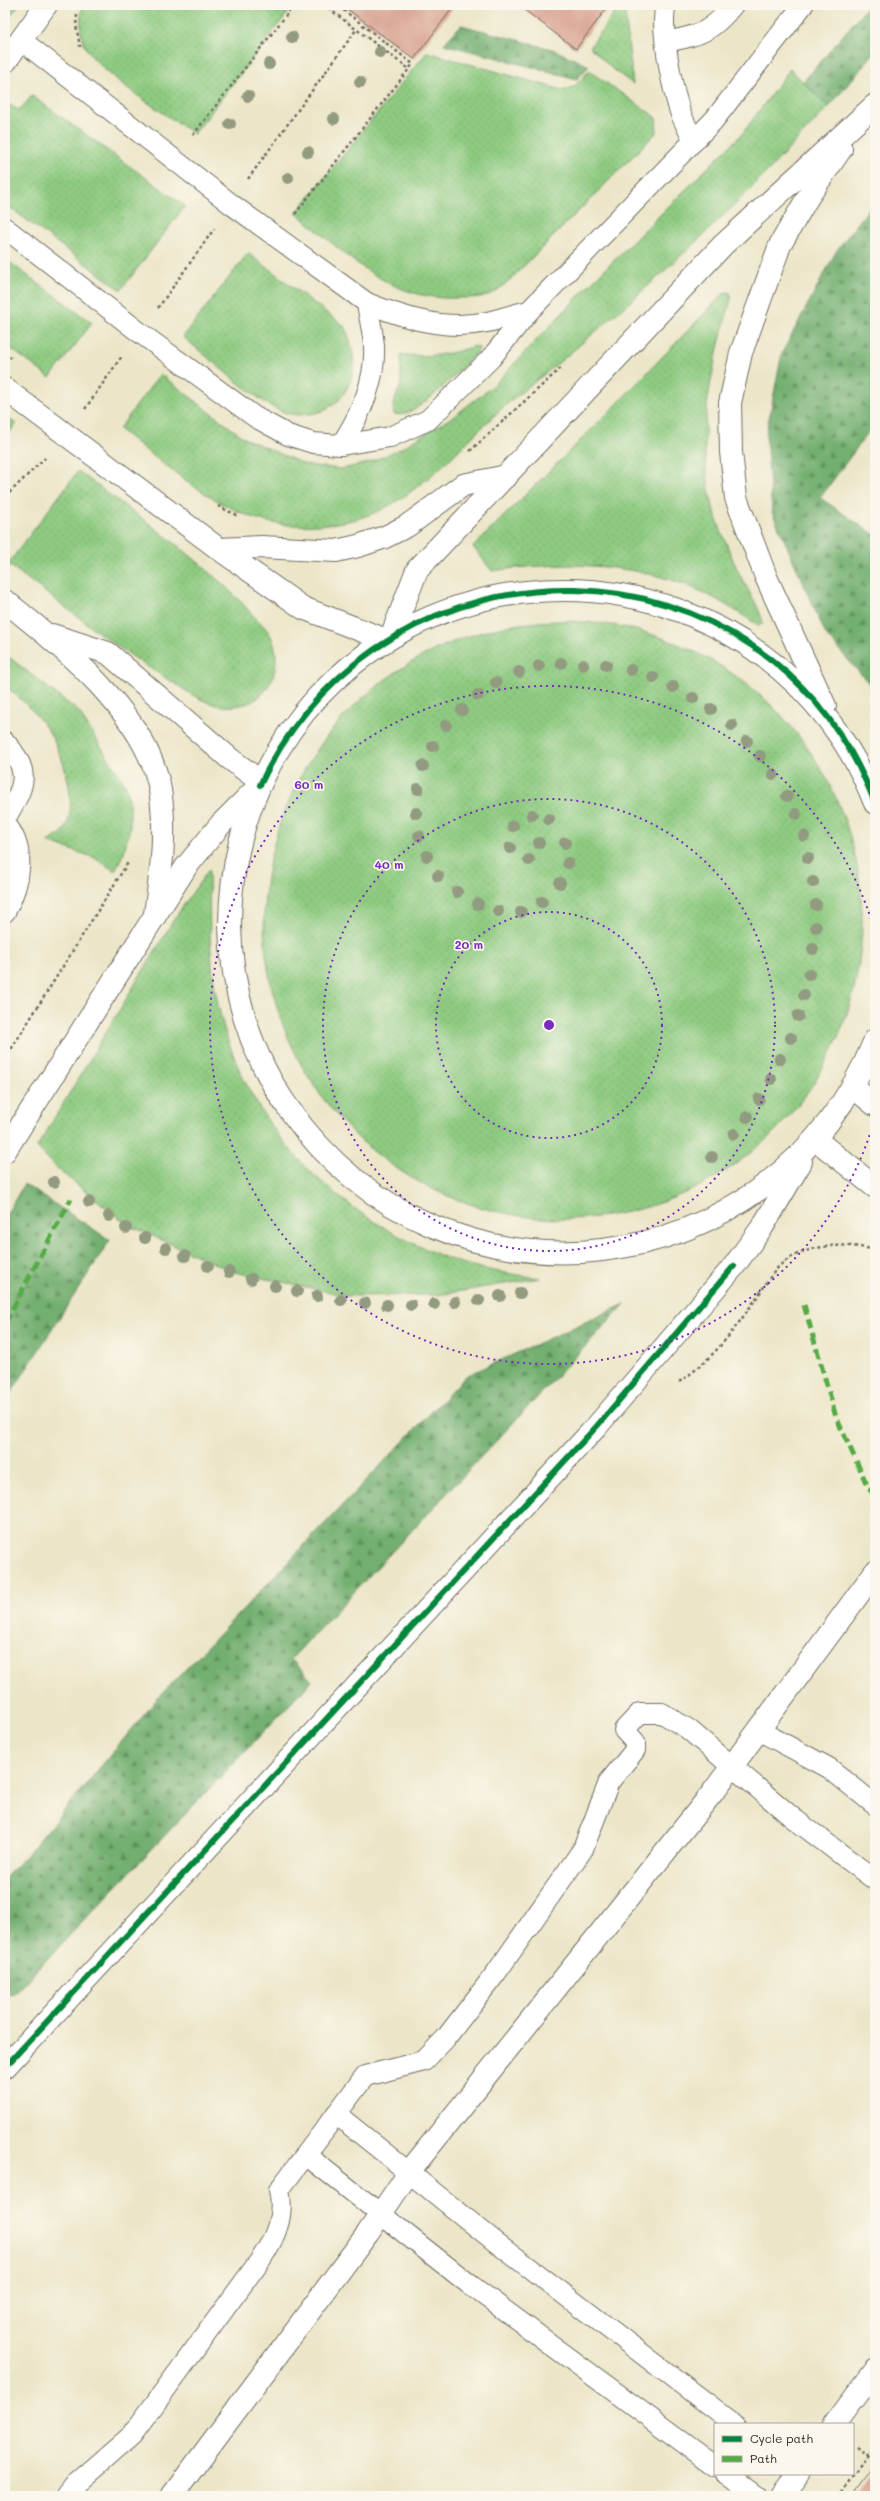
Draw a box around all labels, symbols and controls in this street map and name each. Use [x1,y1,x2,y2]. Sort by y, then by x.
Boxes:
text: 60 m [295,776,323,792]
text: 40 m [374,856,404,872]
text: 20 m [455,936,483,952]
centre of rings [542,1018,556,1032]
legend [714,2423,854,2475]
text: Cycle path [750,2430,813,2446]
text: Path [750,2450,777,2466]

